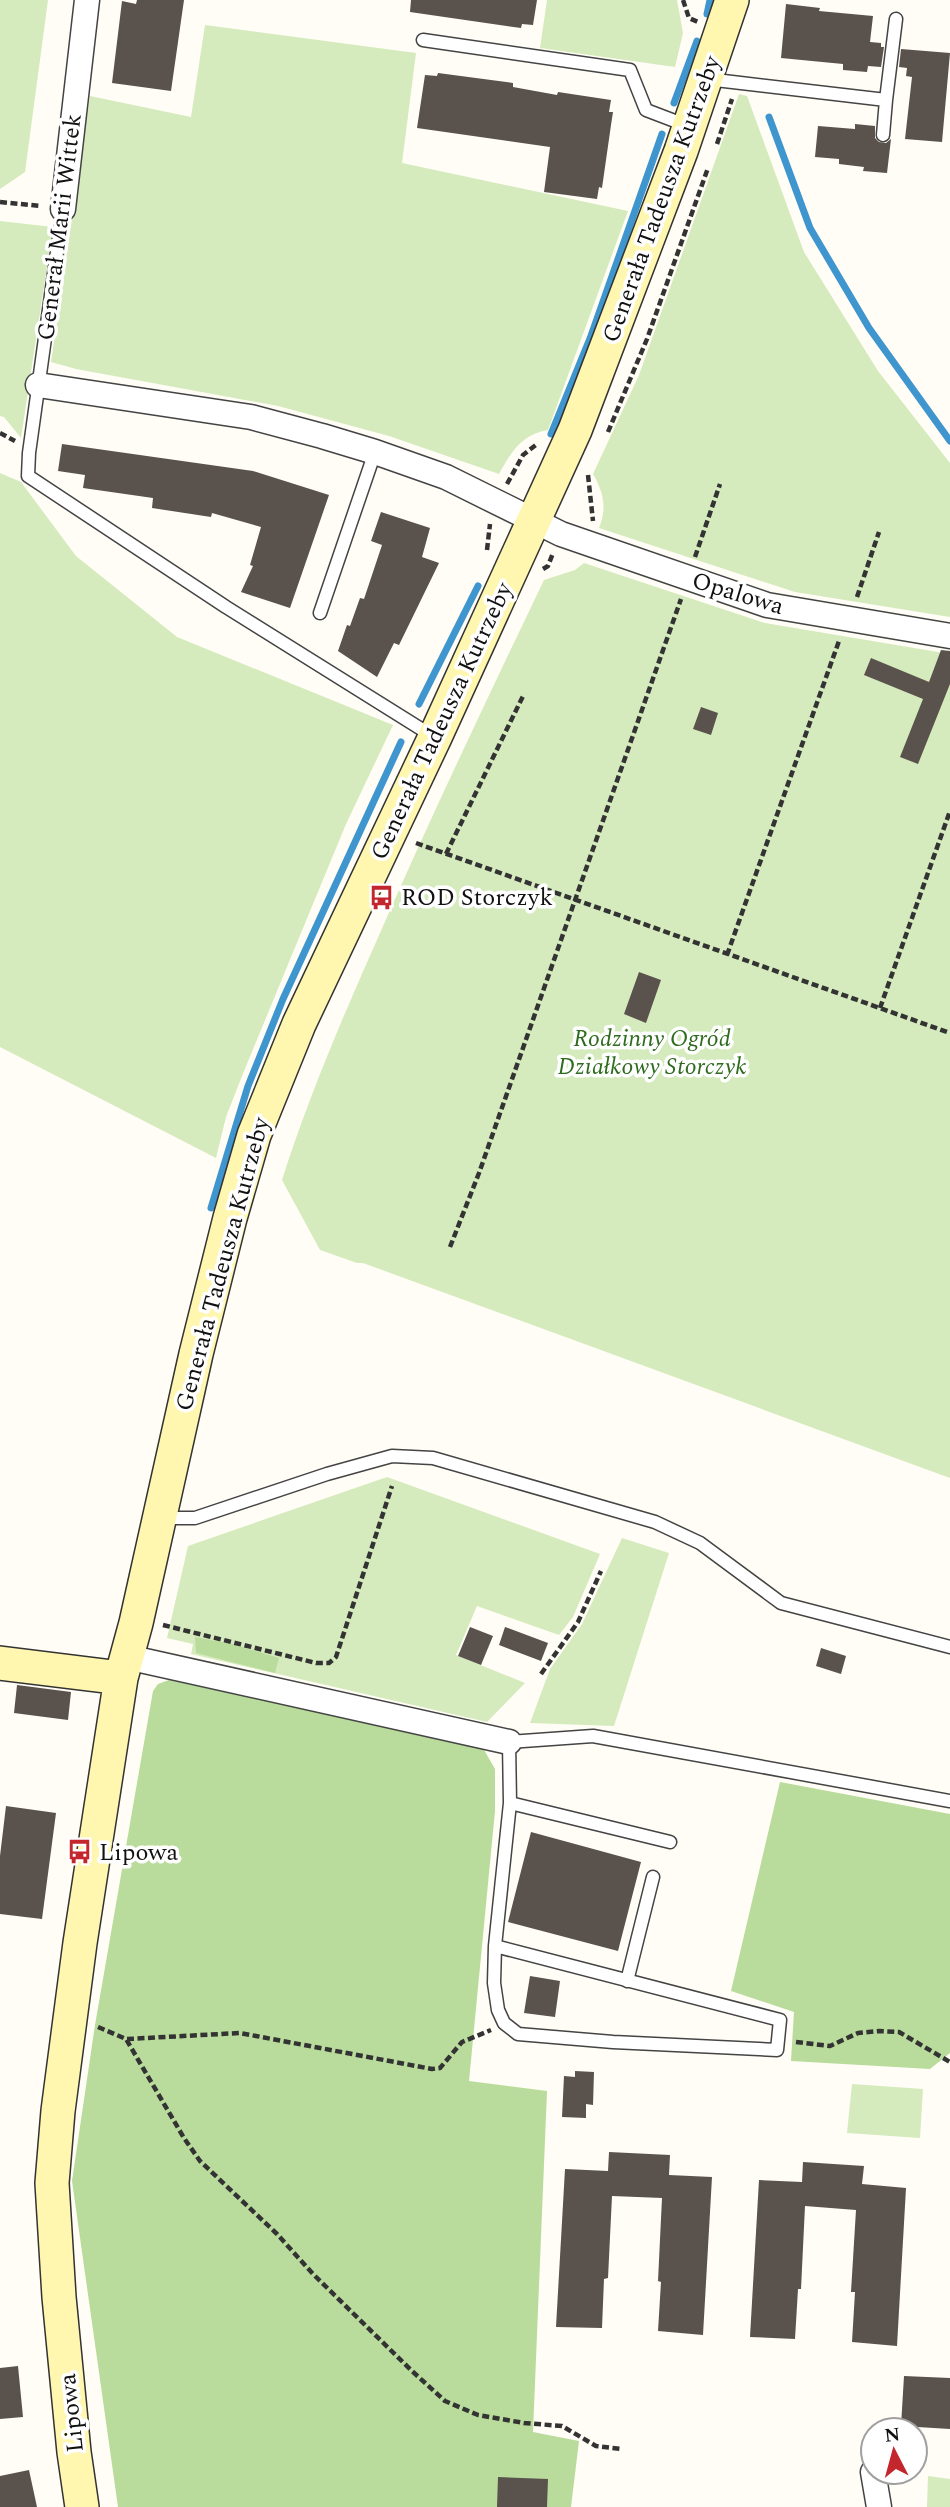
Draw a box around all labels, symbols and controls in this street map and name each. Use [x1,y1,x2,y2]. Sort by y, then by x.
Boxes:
street label: Generała Tadeusza Kutrzeby [593,50,731,348]
street label: Generał Marii Wittek [28,112,92,343]
street label: Opalowa [687,563,788,625]
street label: Generała Tadeusza Kutrzeby [362,575,523,866]
place label: ROD Storczyk [401,880,553,916]
bus stop icon: ROD Storczyk [367,883,395,911]
park label: Rodzinny Ogród Działkowy Storczyk [558,1021,746,1085]
street label: Generała Tadeusza Kutrzeby [166,1112,280,1415]
place label: Lipowa [99,1835,178,1871]
bus stop icon: Lipowa [65,1838,93,1866]
street label: Lipowa [50,2371,94,2454]
north arrow [859,2416,929,2486]
text: N [883,2420,902,2451]

